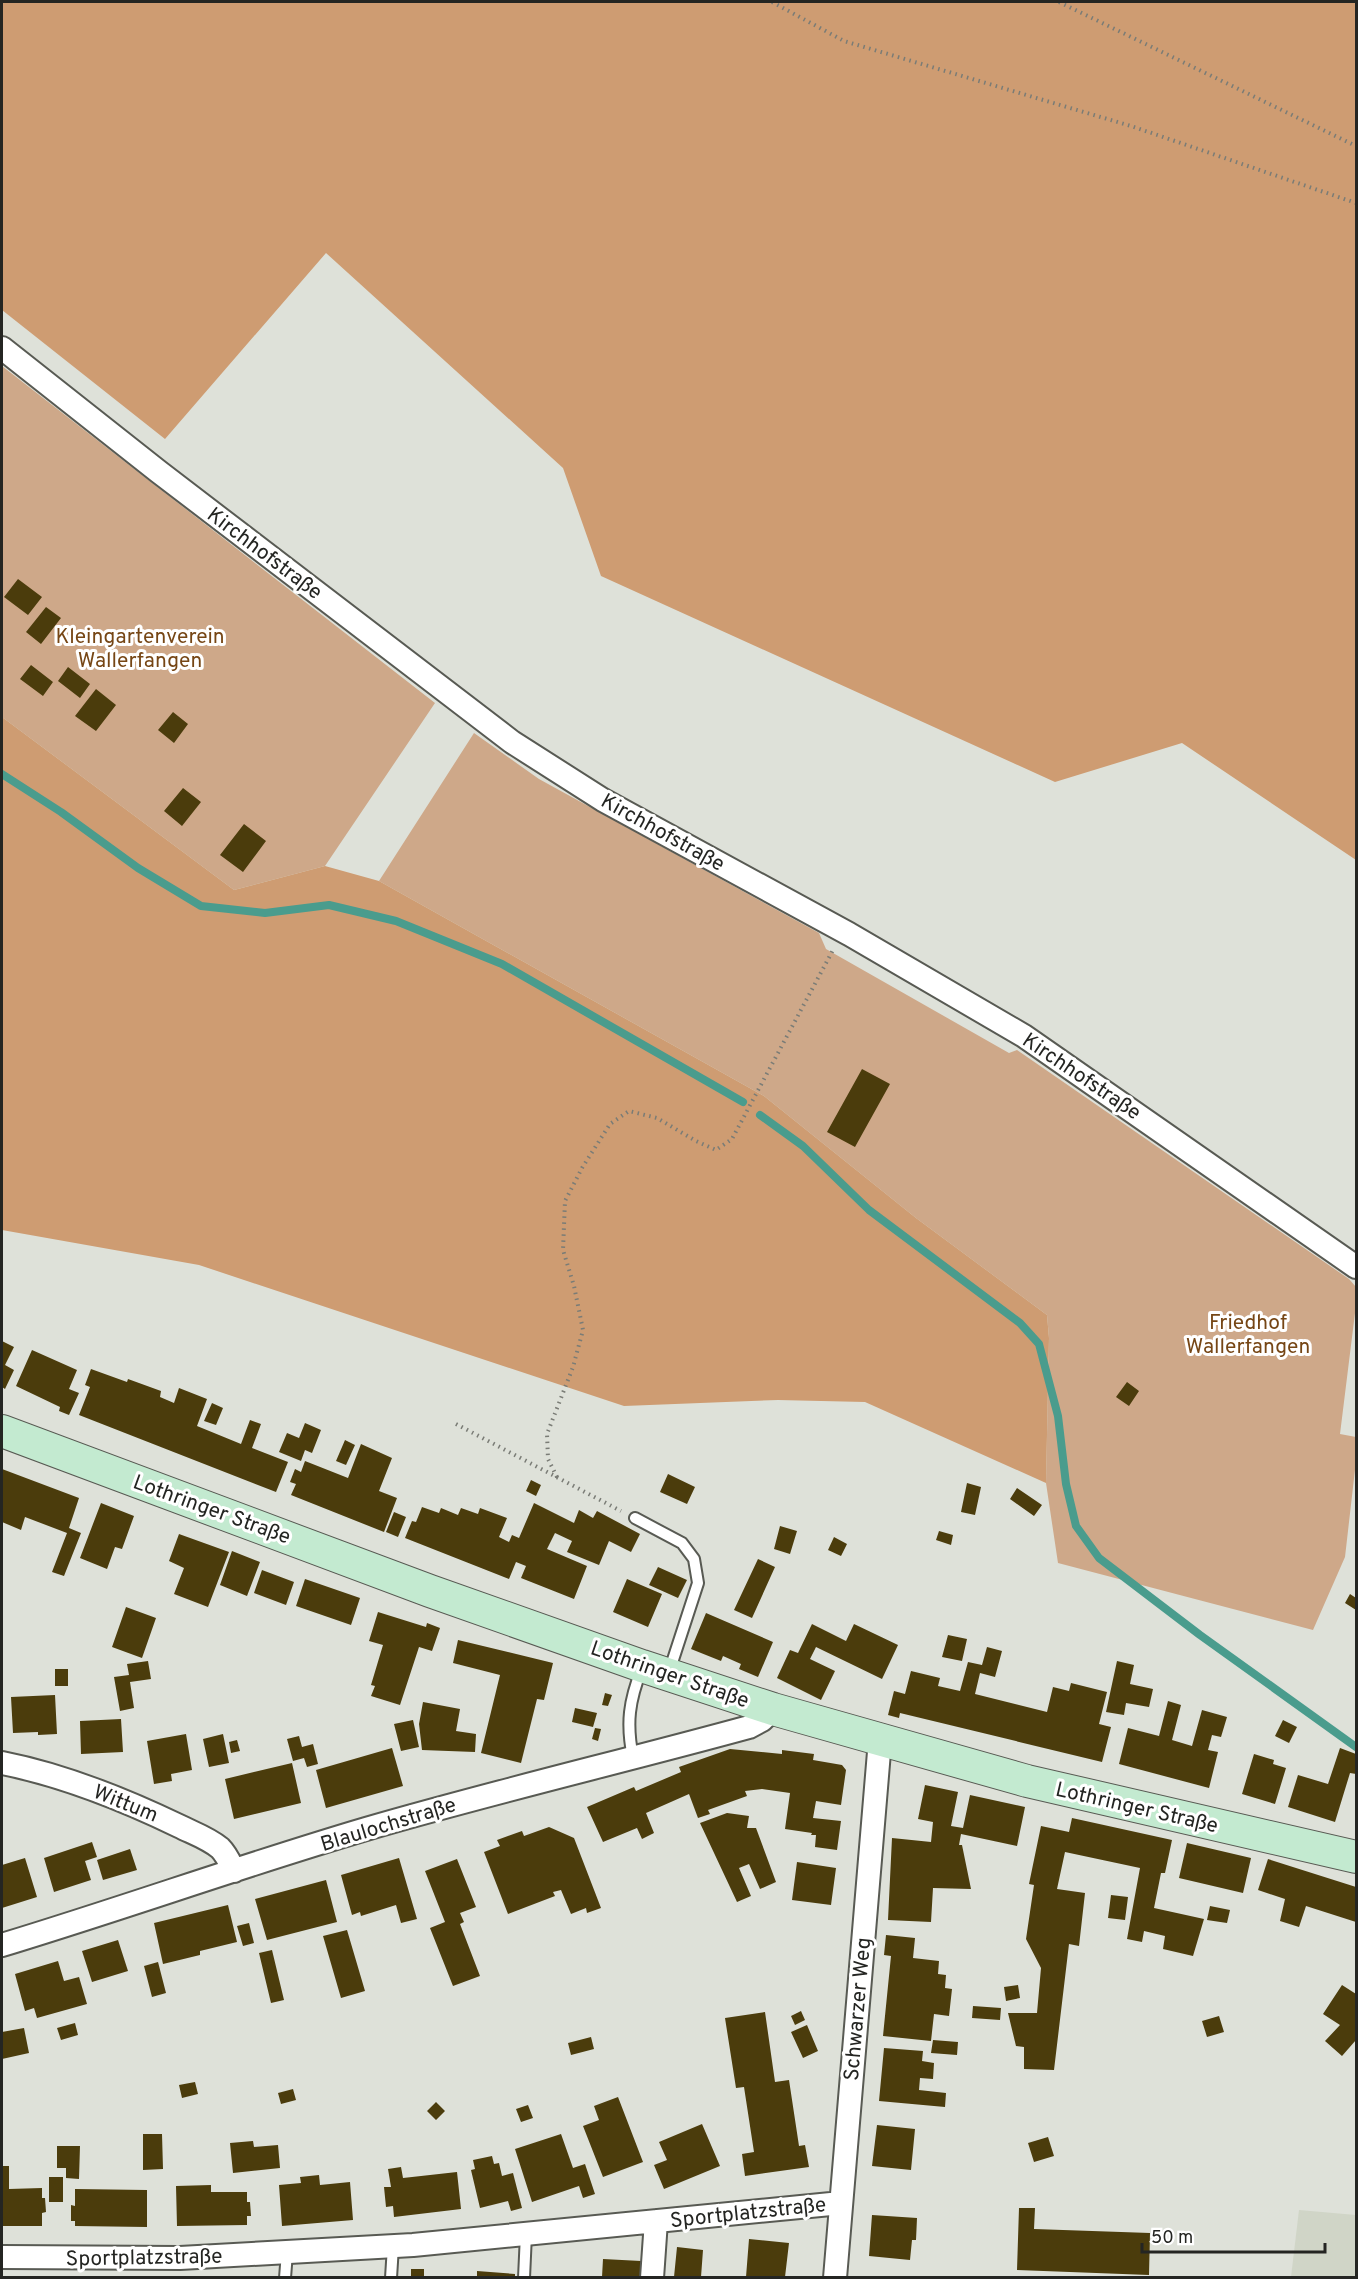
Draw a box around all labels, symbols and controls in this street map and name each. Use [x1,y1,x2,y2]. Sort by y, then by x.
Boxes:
street label: Kirchhofstraße [201,502,327,606]
park label: Kleingartenverein Wallerfangen [55,624,225,675]
street label: Kirchhofstraße [596,788,729,879]
street label: Kirchhofstraße [1017,1028,1146,1127]
park label: Friedhof Wallerfangen [1186,1310,1310,1361]
street label: Lothringer Straße [129,1469,294,1551]
street label: Lothringer Straße [587,1636,752,1715]
street label: Lothringer Straße [1053,1777,1221,1840]
street label: Wittum [89,1779,162,1830]
street label: Blaulochstraße [317,1792,460,1859]
street label: Schwarzer Weg [839,1936,878,2082]
street label: Sportplatzstraße [669,2192,827,2235]
scale bar [1142,2216,1325,2254]
text: 50 m [1151,2227,1193,2250]
street label: Sportplatzstraße [65,2244,223,2273]

